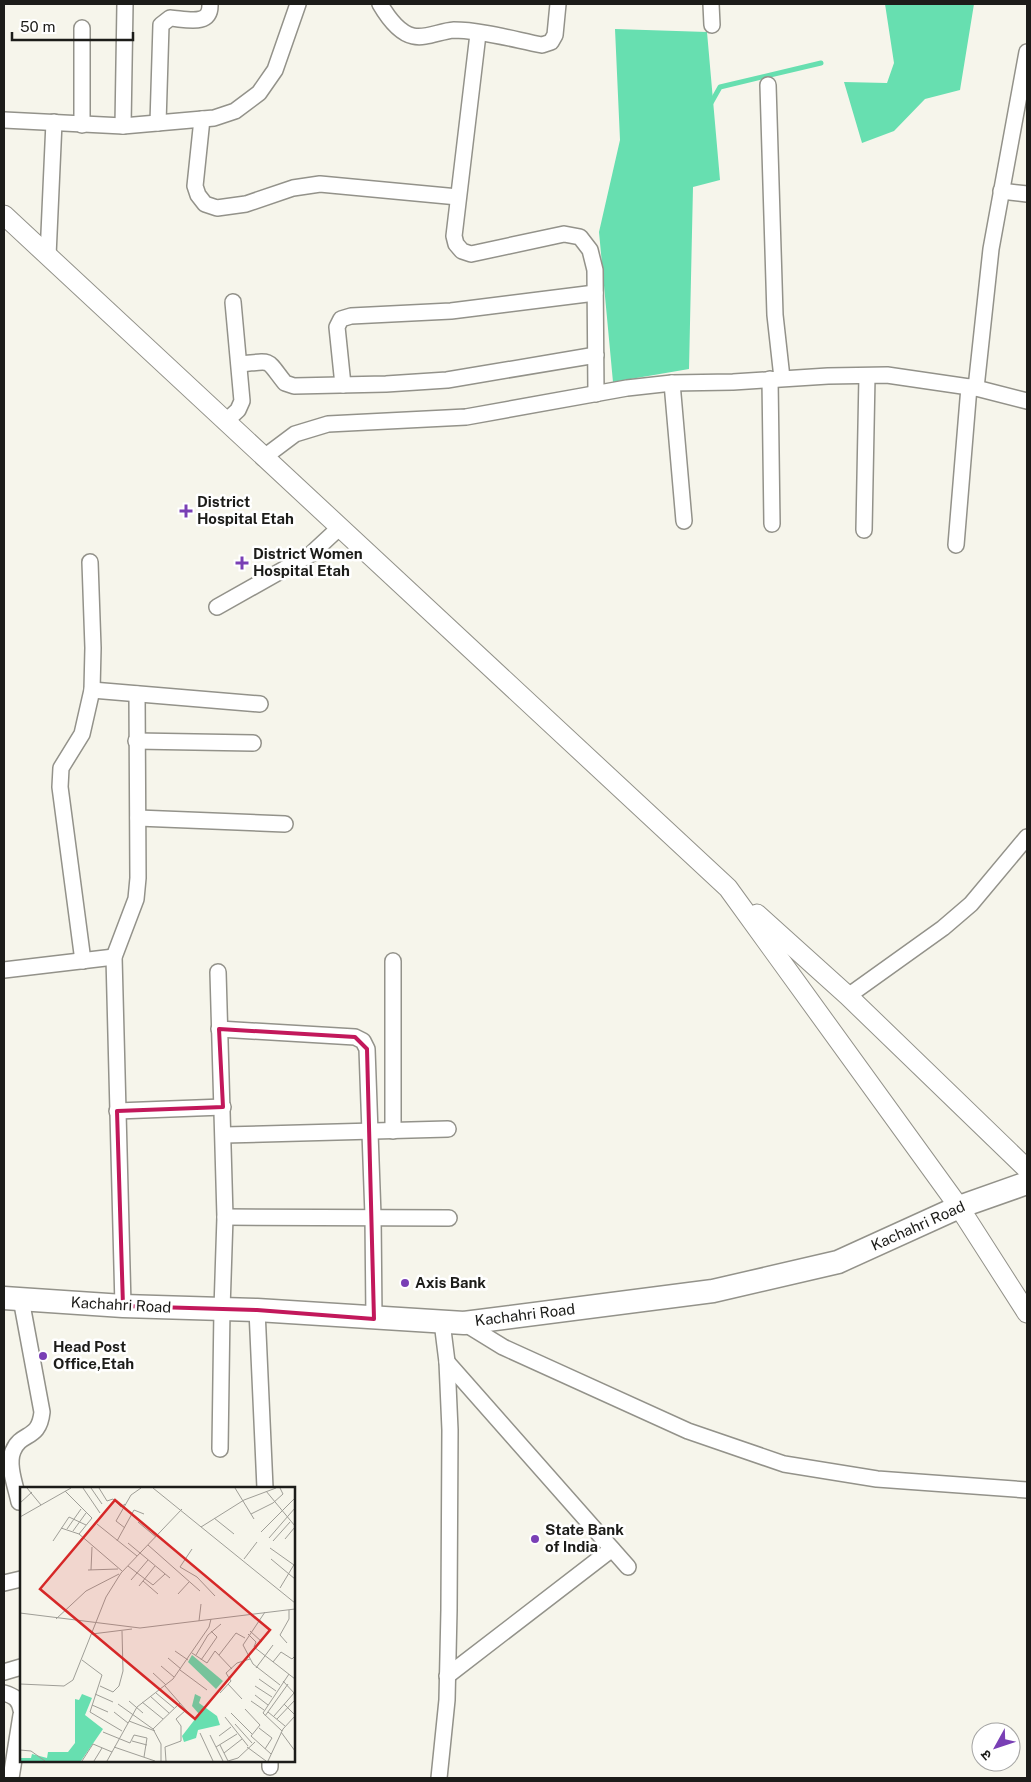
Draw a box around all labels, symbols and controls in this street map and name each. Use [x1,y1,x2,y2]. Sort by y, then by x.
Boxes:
scale bar [12,10,134,42]
text: 50 m [20,18,55,35]
place label: District Hospital Etah [197,493,294,527]
marker: District Hospital Etah [179,504,193,518]
place label: District Women Hospital Etah [253,545,363,579]
marker: District Women Hospital Etah [235,556,249,570]
street label: Kachahri Road [868,1197,967,1254]
place label: Axis Bank [415,1274,486,1291]
marker: Axis Bank [399,1277,411,1289]
street label: Kachahri Road [70,1293,172,1316]
street label: Kachahri Road [474,1300,576,1329]
place label: Head Post Office,Etah [53,1338,134,1372]
marker: Head Post Office,Etah [37,1350,49,1362]
inset map [20,1487,295,1762]
place label: State Bank of India [545,1521,624,1555]
marker: State Bank of India [529,1533,541,1545]
north arrow [971,1722,1021,1772]
text: उ [977,1746,995,1764]

